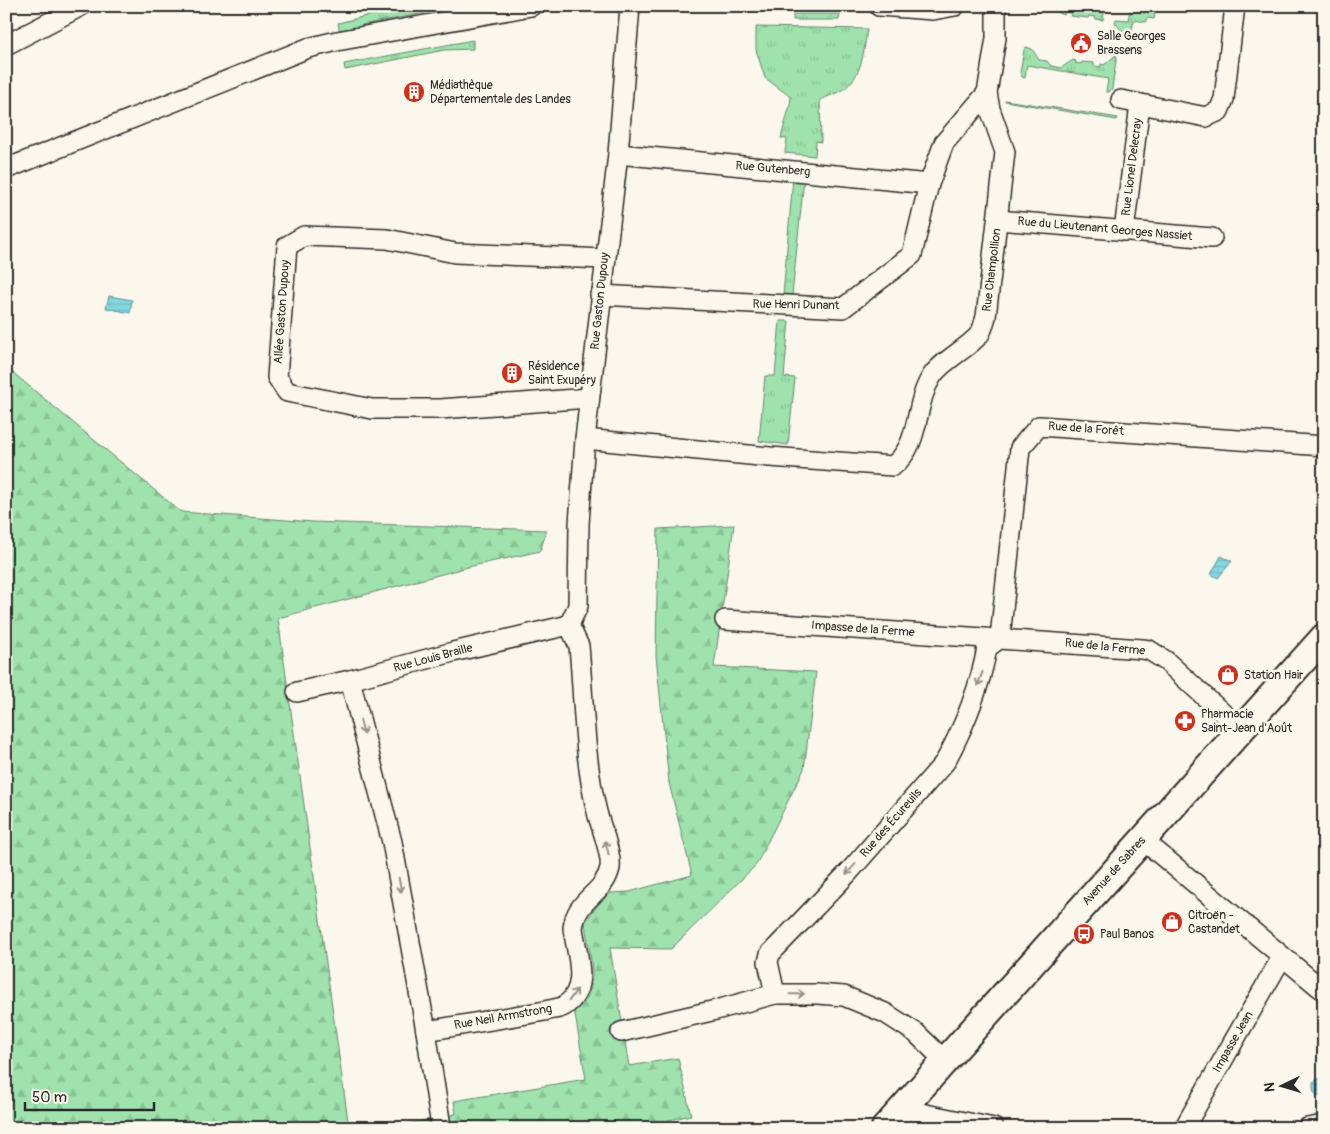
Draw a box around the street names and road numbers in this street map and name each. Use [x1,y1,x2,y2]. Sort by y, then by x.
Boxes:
street label: Rue Lionel Delecray [1119,117,1145,217]
street label: Rue Gutenberg [735,158,811,180]
street label: Rue du Lieutenant Georges Nassiet [1017,214,1193,244]
street label: Rue Champollion [979,227,1005,313]
street label: Rue Gaston Dupouy [587,252,613,350]
street label: Allée Gaston Dupouy [271,259,293,365]
street label: Rue Henri Dunant [752,297,840,313]
street label: Rue de la Forêt [1048,419,1124,439]
street label: Impasse de la Ferme [811,618,915,640]
street label: Rue de la Ferme [1064,635,1146,659]
street label: Rue Louis Braille [392,640,474,676]
street label: Rue des Écureuils [856,784,925,861]
street label: Avenue de Sabres [1079,833,1149,909]
street label: Rue Neil Armstrong [453,1001,553,1033]
street label: Impasse Jean [1209,1009,1257,1075]

